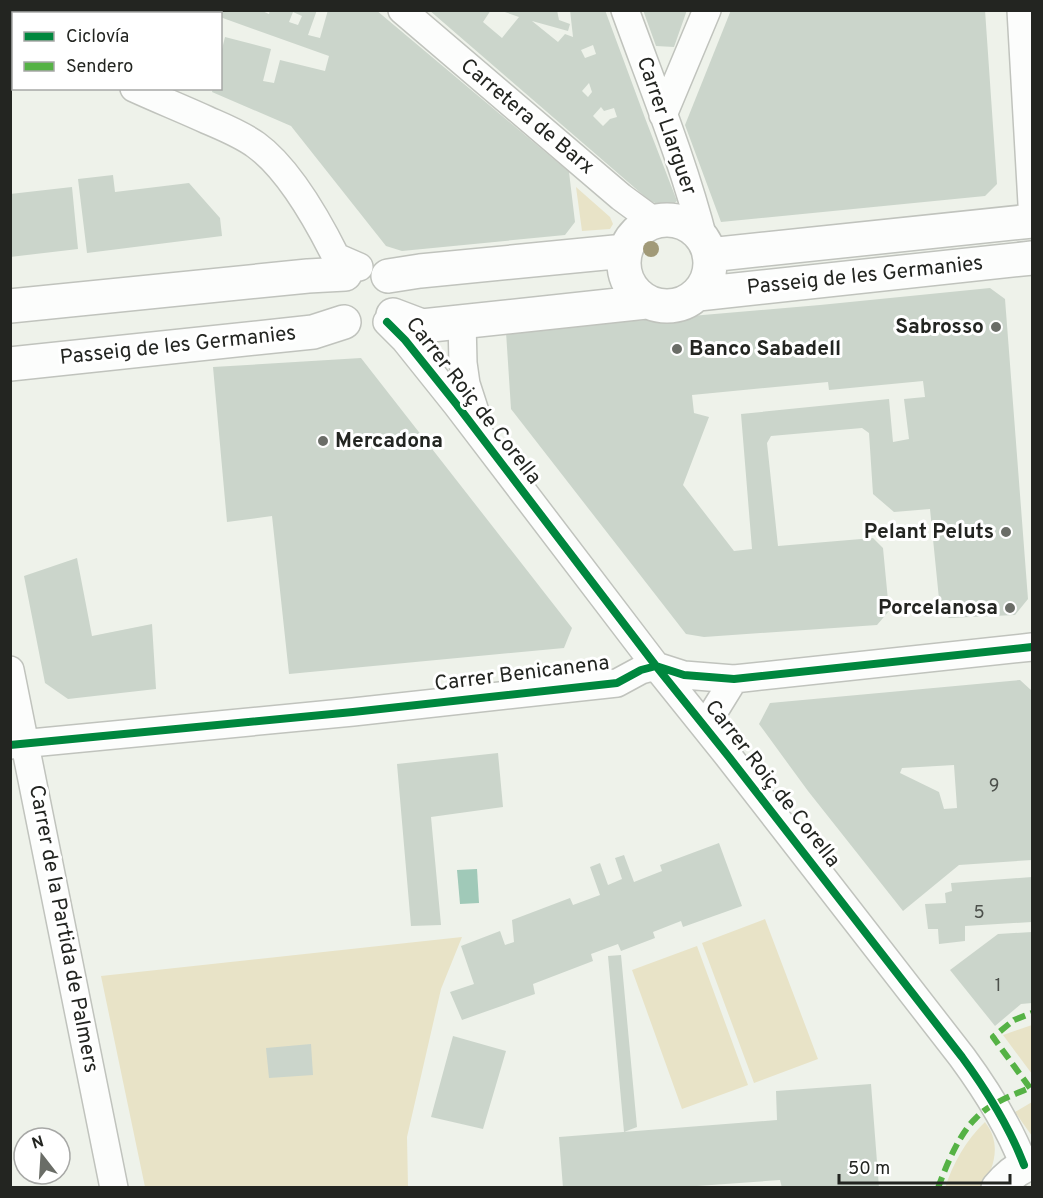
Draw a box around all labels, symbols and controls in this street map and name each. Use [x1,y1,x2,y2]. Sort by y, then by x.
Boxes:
legend [12,12,222,90]
text: Ciclovía [66,26,129,49]
street label: Carretera de Barx [454,53,600,181]
street label: Carrer Llarguer [630,53,702,199]
text: Sendero [66,56,133,79]
street label: Passeig de les Germanies [746,250,984,302]
street label: Carrer Roiç de Corella [399,312,547,490]
place label: Sabrosso [895,314,984,341]
street label: Passeig de les Germanies [59,320,297,372]
marker: Sabrosso [989,320,1003,334]
place label: Banco Sabadell [689,336,841,363]
marker: Banco Sabadell [670,342,684,356]
place label: Mercadona [335,428,443,455]
marker: Mercadona [316,434,330,448]
place label: Pelant Peluts [864,519,994,546]
marker: Pelant Peluts [999,525,1013,539]
place label: Porcelanosa [878,595,998,622]
marker: Porcelanosa [1003,601,1017,615]
street label: Carrer Benicanena [433,650,611,698]
street label: Carrer Roiç de Corella [698,695,846,873]
house number: 9 [989,775,999,798]
street label: Carrer de la Partida de Palmers [22,783,104,1075]
house number: 5 [973,902,985,925]
house number: 1 [995,975,1001,998]
north arrow [12,1126,72,1186]
text: N [30,1132,47,1155]
scale bar [839,1147,1010,1185]
text: 50 m [848,1158,890,1181]

